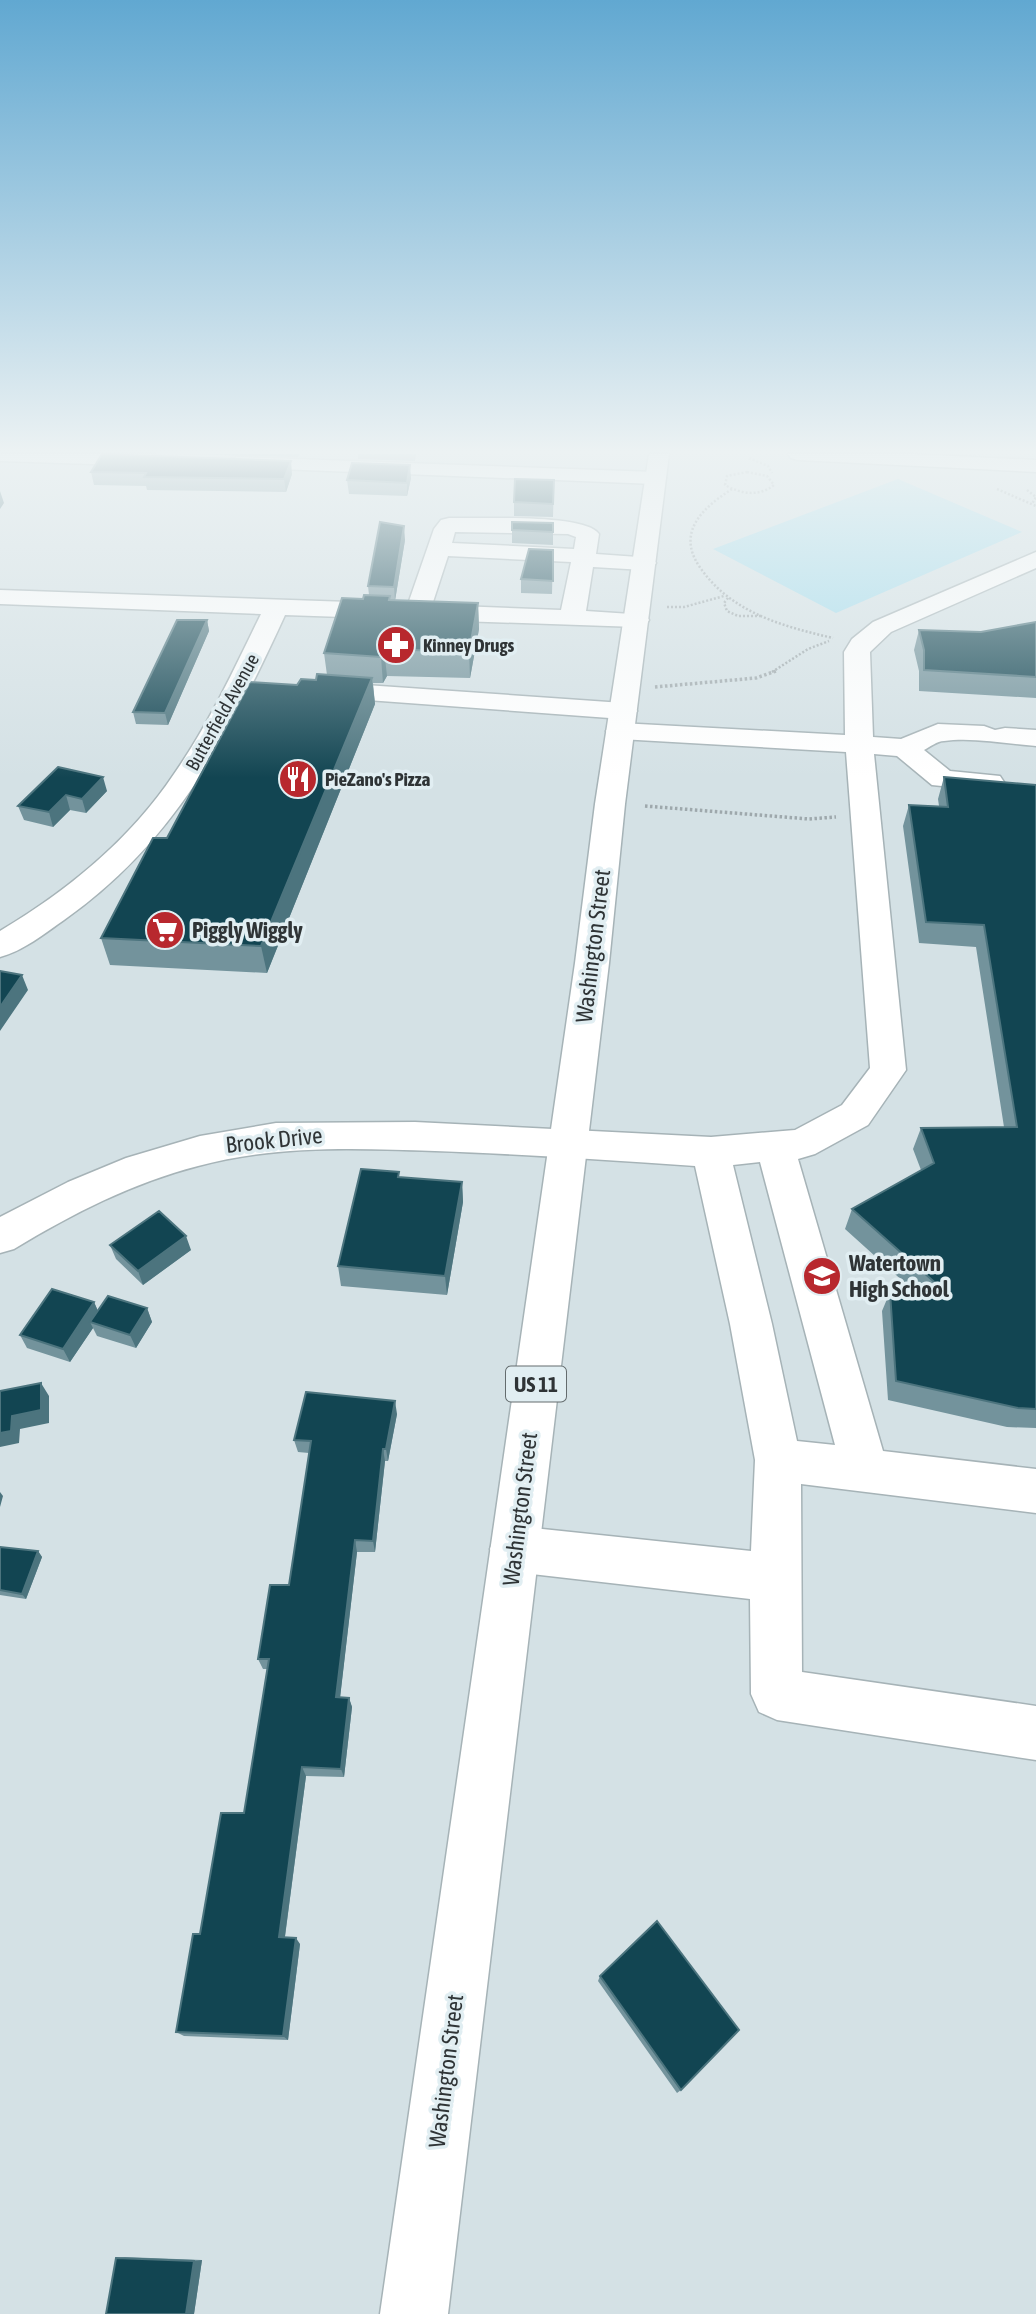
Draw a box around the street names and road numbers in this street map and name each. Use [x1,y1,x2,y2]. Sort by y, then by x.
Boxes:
street label: Butterfield Avenue [181,650,263,774]
street label: Washington Street [571,868,615,1024]
street label: Brook Drive [224,1122,324,1158]
road number: US 11 [506,1366,566,1402]
street label: Washington Street [498,1431,542,1587]
street label: Washington Street [424,1993,468,2149]

